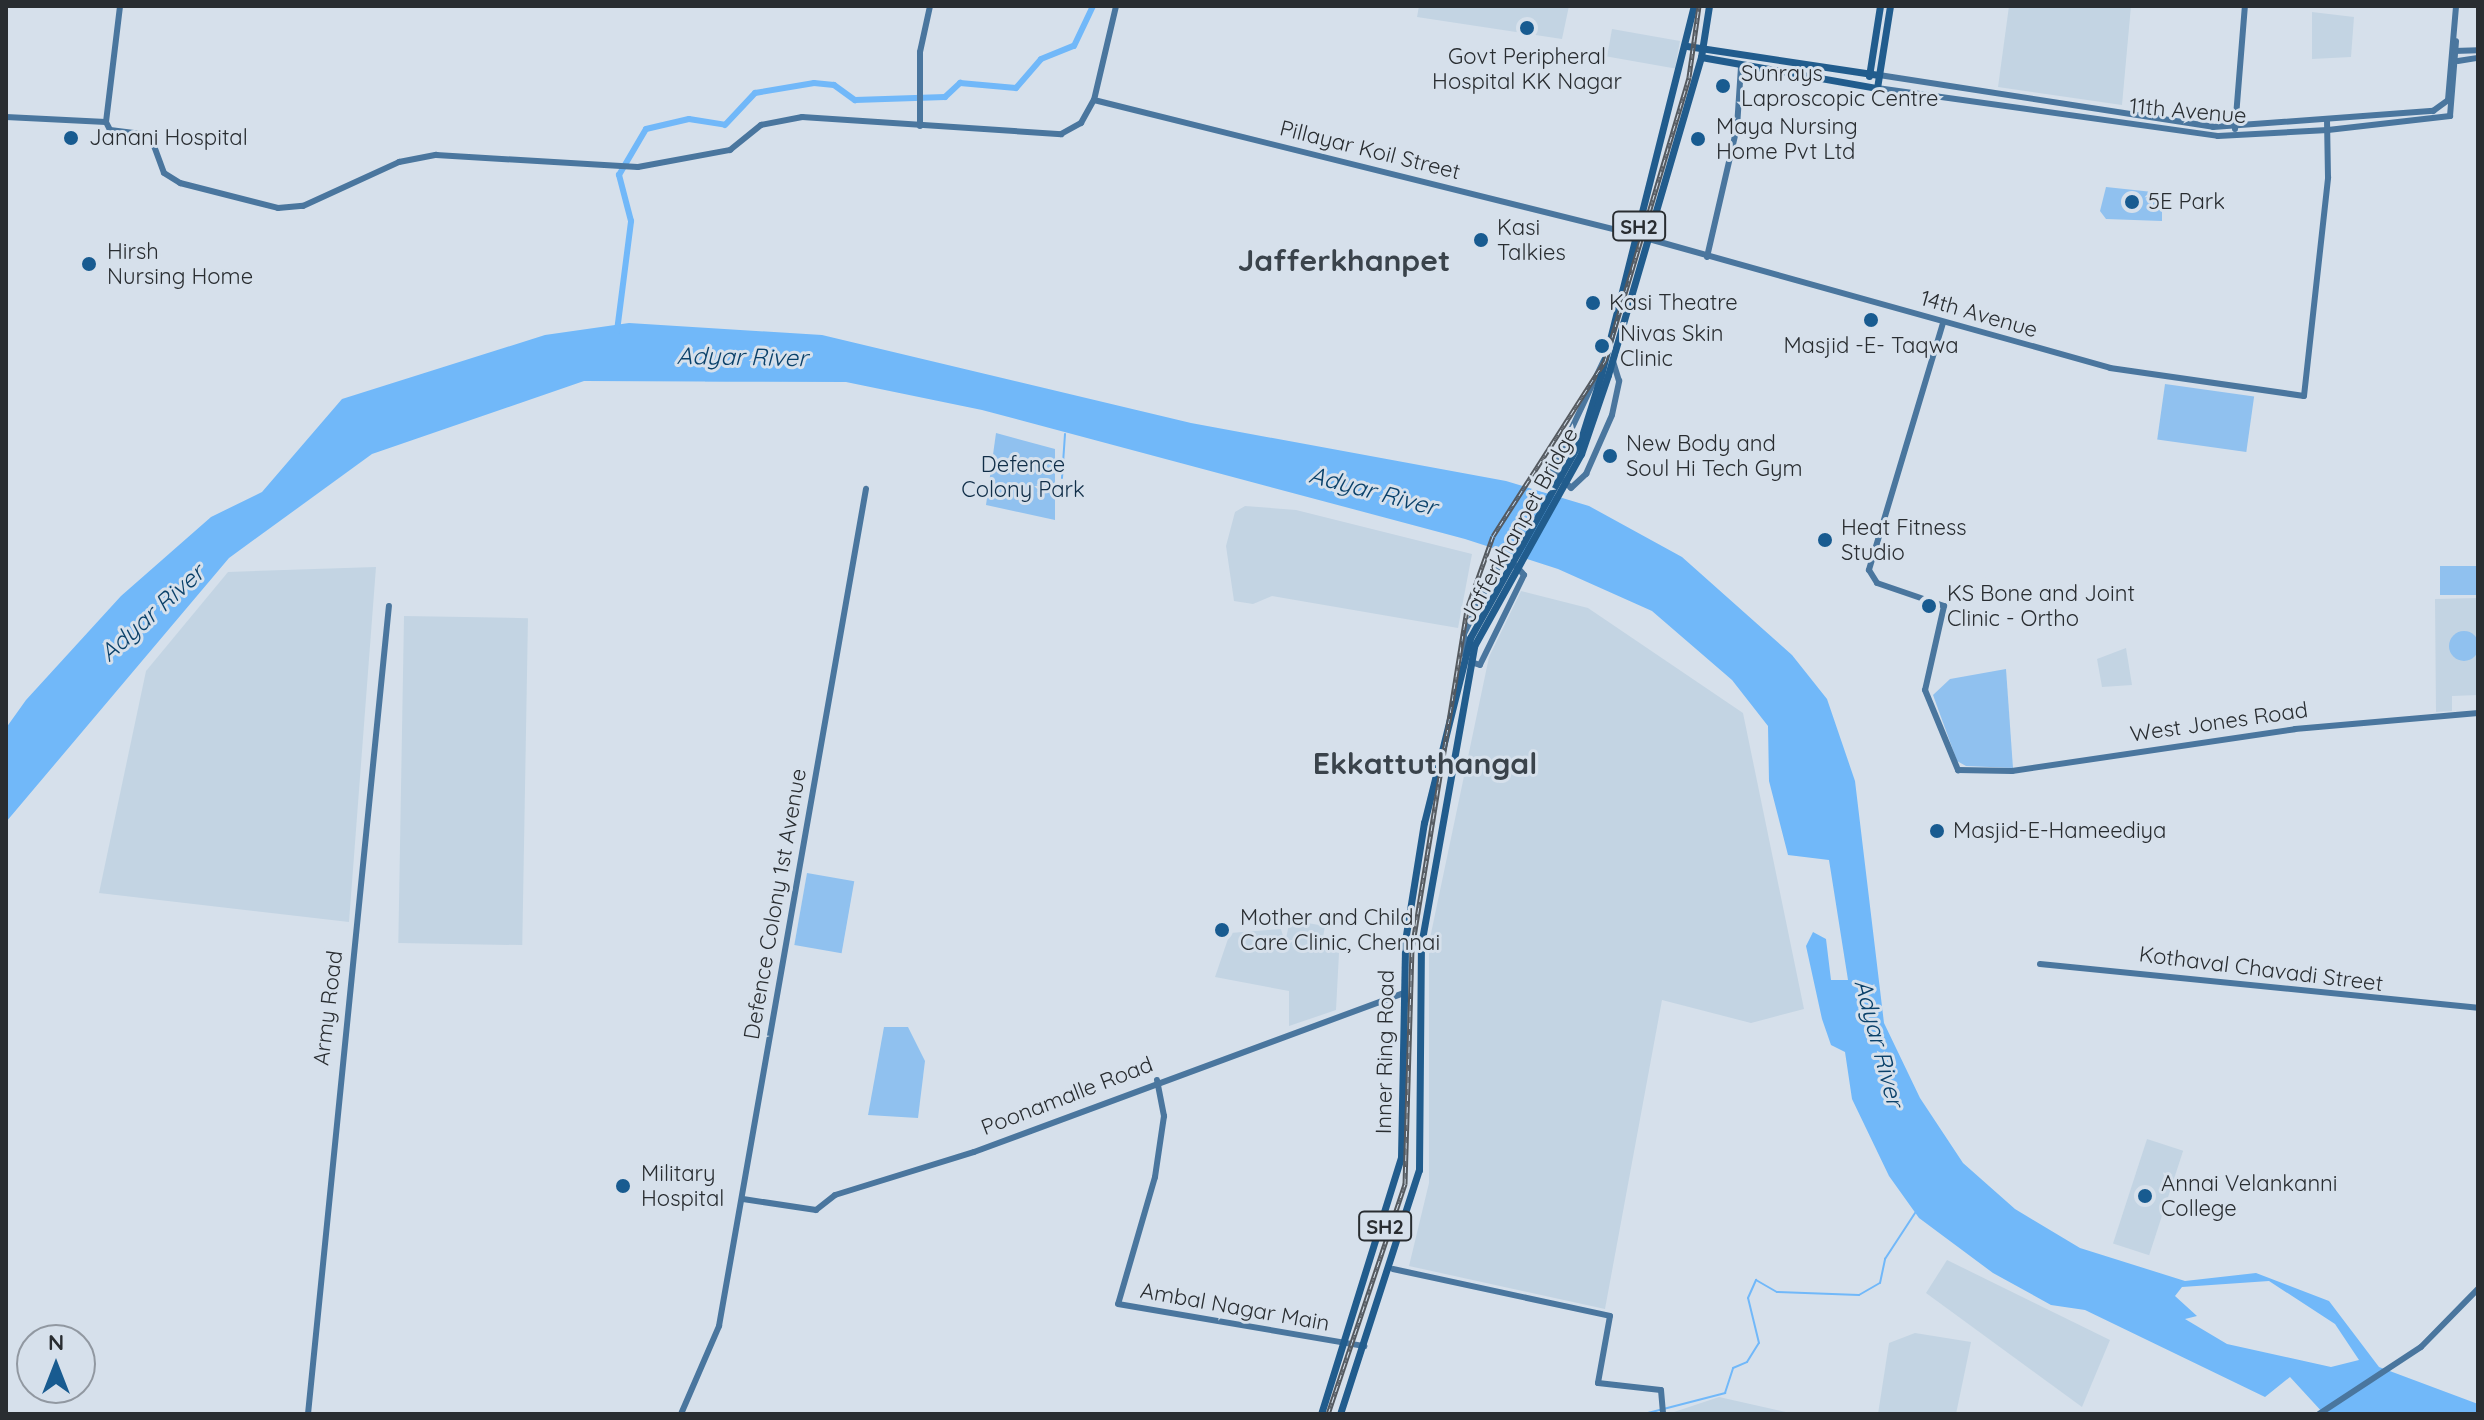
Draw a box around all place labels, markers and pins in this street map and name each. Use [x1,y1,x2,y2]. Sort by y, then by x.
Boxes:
marker: Govt Peripheral Hospital KK Nagar [1516,17,1538,39]
place label: Govt Peripheral Hospital KK Nagar [1432,43,1622,94]
place label: Sunrays Laproscopic Centre [1741,60,1938,112]
marker: Sunrays Laproscopic Centre [1712,75,1734,97]
place label: Maya Nursing Home Pvt Ltd [1716,113,1858,164]
place label: Janani Hospital [89,125,248,151]
marker: Janani Hospital [60,127,82,149]
marker: Maya Nursing Home Pvt Ltd [1687,128,1709,150]
place label: 5E Park [2148,189,2225,215]
marker: 5E Park [2123,193,2141,211]
place label: Kasi Talkies [1497,214,1566,266]
marker: Kasi Talkies [1472,231,1490,249]
place label: Hirsh Nursing Home [107,238,253,290]
marker: Hirsh Nursing Home [78,253,100,275]
place label: Kasi Theatre [1609,290,1738,316]
marker: Kasi Theatre [1584,294,1602,312]
marker: Masjid -E- Taqwa [1862,311,1880,329]
place label: Nivas Skin Clinic [1620,320,1724,372]
place label: Masjid -E- Taqwa [1783,333,1959,359]
marker: Nivas Skin Clinic [1591,335,1613,357]
place label: New Body and Soul Hi Tech Gym [1626,430,1803,482]
marker: New Body and Soul Hi Tech Gym [1601,447,1619,465]
place label: Heat Fitness Studio [1841,514,1967,566]
marker: Heat Fitness Studio [1816,531,1834,549]
place label: KS Bone and Joint Clinic - Ortho [1947,580,2135,632]
marker: KS Bone and Joint Clinic - Ortho [1918,595,1940,617]
place label: Masjid-E-Hameediya [1953,818,2166,844]
marker: Masjid-E-Hameediya [1928,822,1946,840]
place label: Mother and Child Care Clinic, Chennai [1240,904,1440,956]
marker: Mother and Child Care Clinic, Chennai [1211,919,1233,941]
place label: Military Hospital [641,1160,724,1212]
place label: Annai Velankanni College [2161,1170,2338,1222]
marker: Military Hospital [612,1175,634,1197]
marker: Annai Velankanni College [2136,1187,2154,1205]

